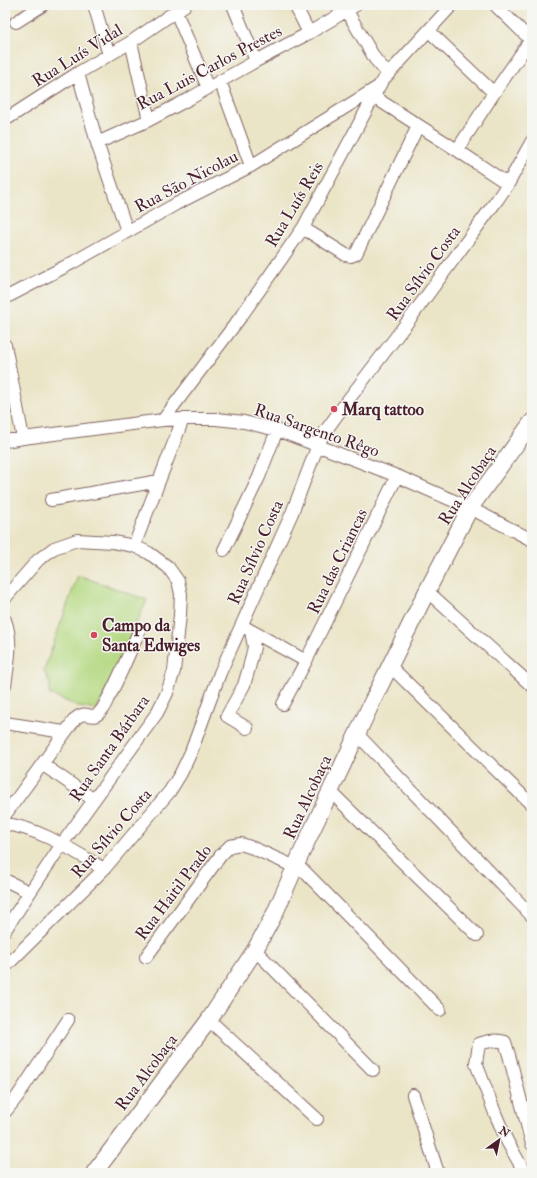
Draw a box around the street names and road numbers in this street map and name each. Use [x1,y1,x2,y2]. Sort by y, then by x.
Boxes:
street label: Rua Luís Vidal [28,19,127,91]
street label: Rua Luis Carlos Prestes [133,20,286,115]
street label: Rua São Nicolau [131,145,242,218]
street label: Rua Luís Reis [261,158,328,251]
street label: Rua Sílvio Costa [382,221,465,325]
street label: Rua Sargento Rêgo [251,399,382,462]
street label: Rua Alcobaça [434,441,501,529]
street label: Rua Sílvio Costa [223,496,288,608]
street label: Rua das Criancas [303,505,372,617]
street label: Rua Santa Bárbara [65,690,155,806]
street label: Rua Alcobaça [279,751,337,843]
street label: Rua Sílvio Costa [67,783,157,883]
street label: Rua Haitil Prado [131,840,216,944]
street label: Rua Alcobaça [111,1029,183,1115]

